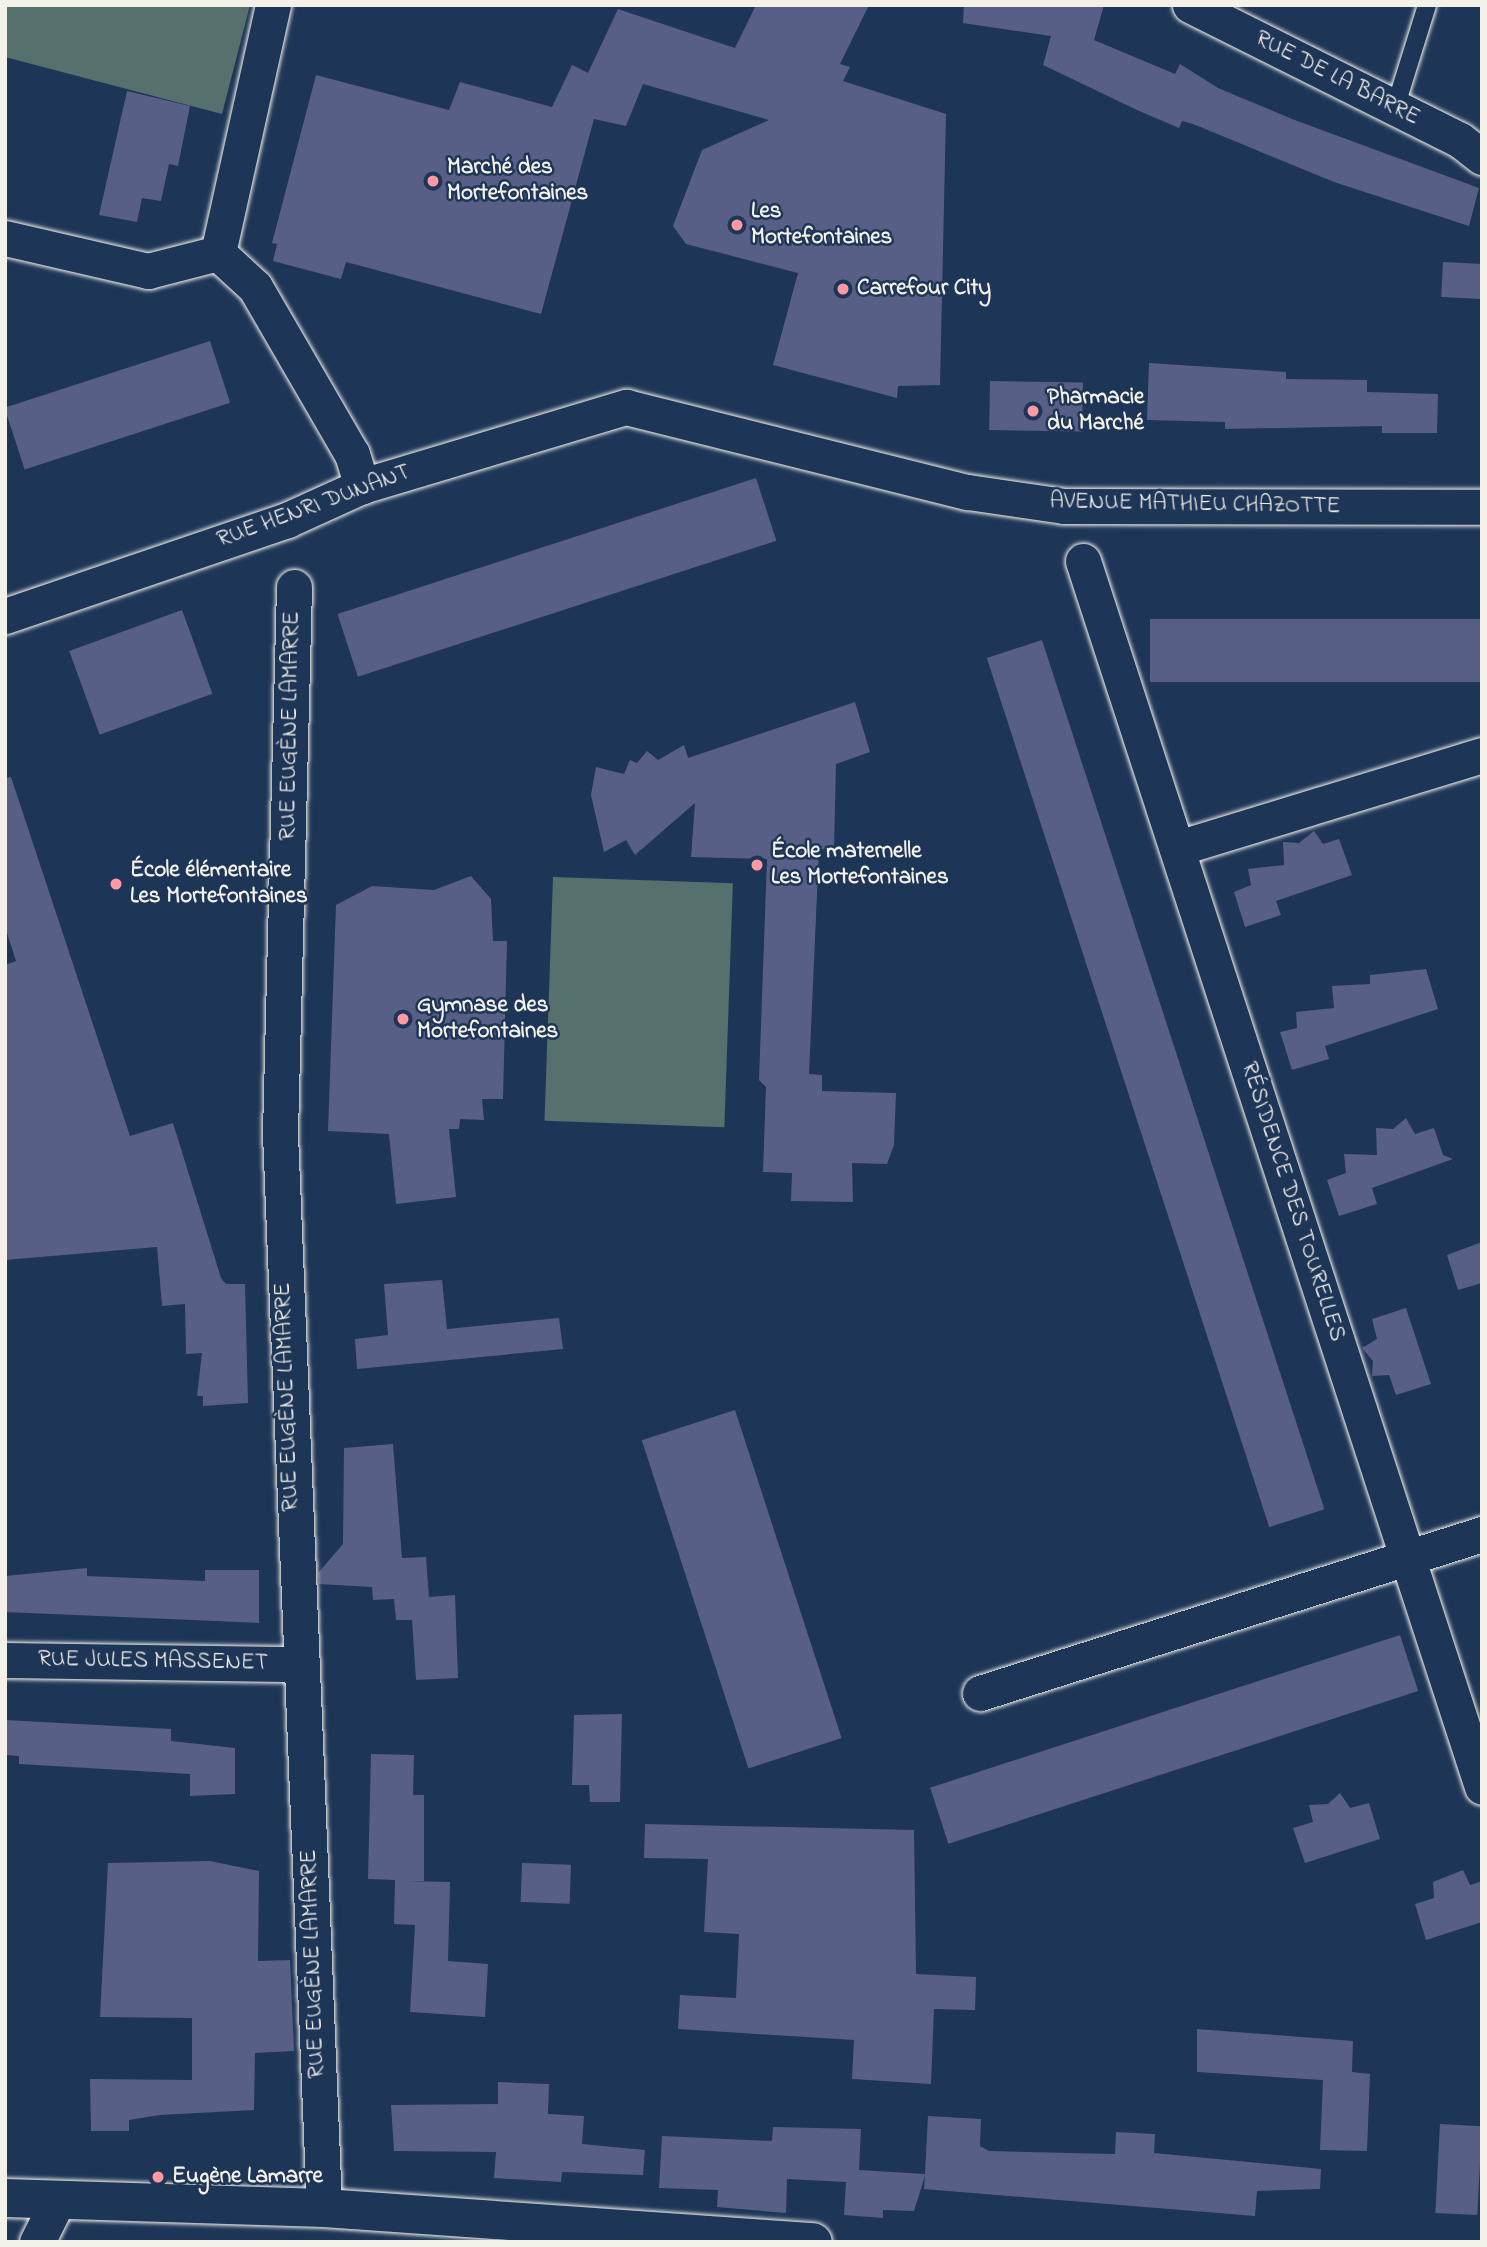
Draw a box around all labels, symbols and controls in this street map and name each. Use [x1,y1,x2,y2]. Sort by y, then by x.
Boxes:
street label: RUE DE LA BARRE [1250,26,1424,132]
place label: Marché des Mortefontaines [447,154,588,208]
marker: Marché des Mortefontaines [425,173,441,189]
place label: Les Mortefontaines [751,198,892,252]
marker: Les Mortefontaines [729,217,745,233]
place label: Carrefour City [857,275,991,303]
marker: Carrefour City [835,281,851,297]
place label: Pharmacie du Marché [1047,384,1144,438]
marker: Pharmacie du Marché [1025,403,1041,419]
street label: RUE HENRI DUNANT [214,459,414,555]
street label: AVENUE MATHIEU CHAZOTTE [1049,489,1341,521]
street label: RUE EUGÈNE LAMARRE [275,611,307,841]
place label: École maternelle Les Mortefontaines [771,838,949,892]
place label: École élémentaire Les Mortefontaines [130,857,308,911]
marker: École maternelle Les Mortefontaines [749,857,765,873]
marker: École élémentaire Les Mortefontaines [108,876,124,892]
place label: Gymnase des Mortefontaines [417,992,558,1046]
marker: Gymnase des Mortefontaines [395,1011,411,1027]
street label: RÉSIDENCE DES TOURELLES [1234,1059,1350,1345]
street label: RUE EUGÈNE LAMARRE [270,1282,306,1512]
street label: RUE JULES MASSENET [38,1646,268,1678]
street label: RUE EUGÈNE LAMARRE [296,1849,332,2079]
place label: Eugène Lamarre [172,2163,323,2191]
marker: Eugène Lamarre [150,2169,166,2185]

